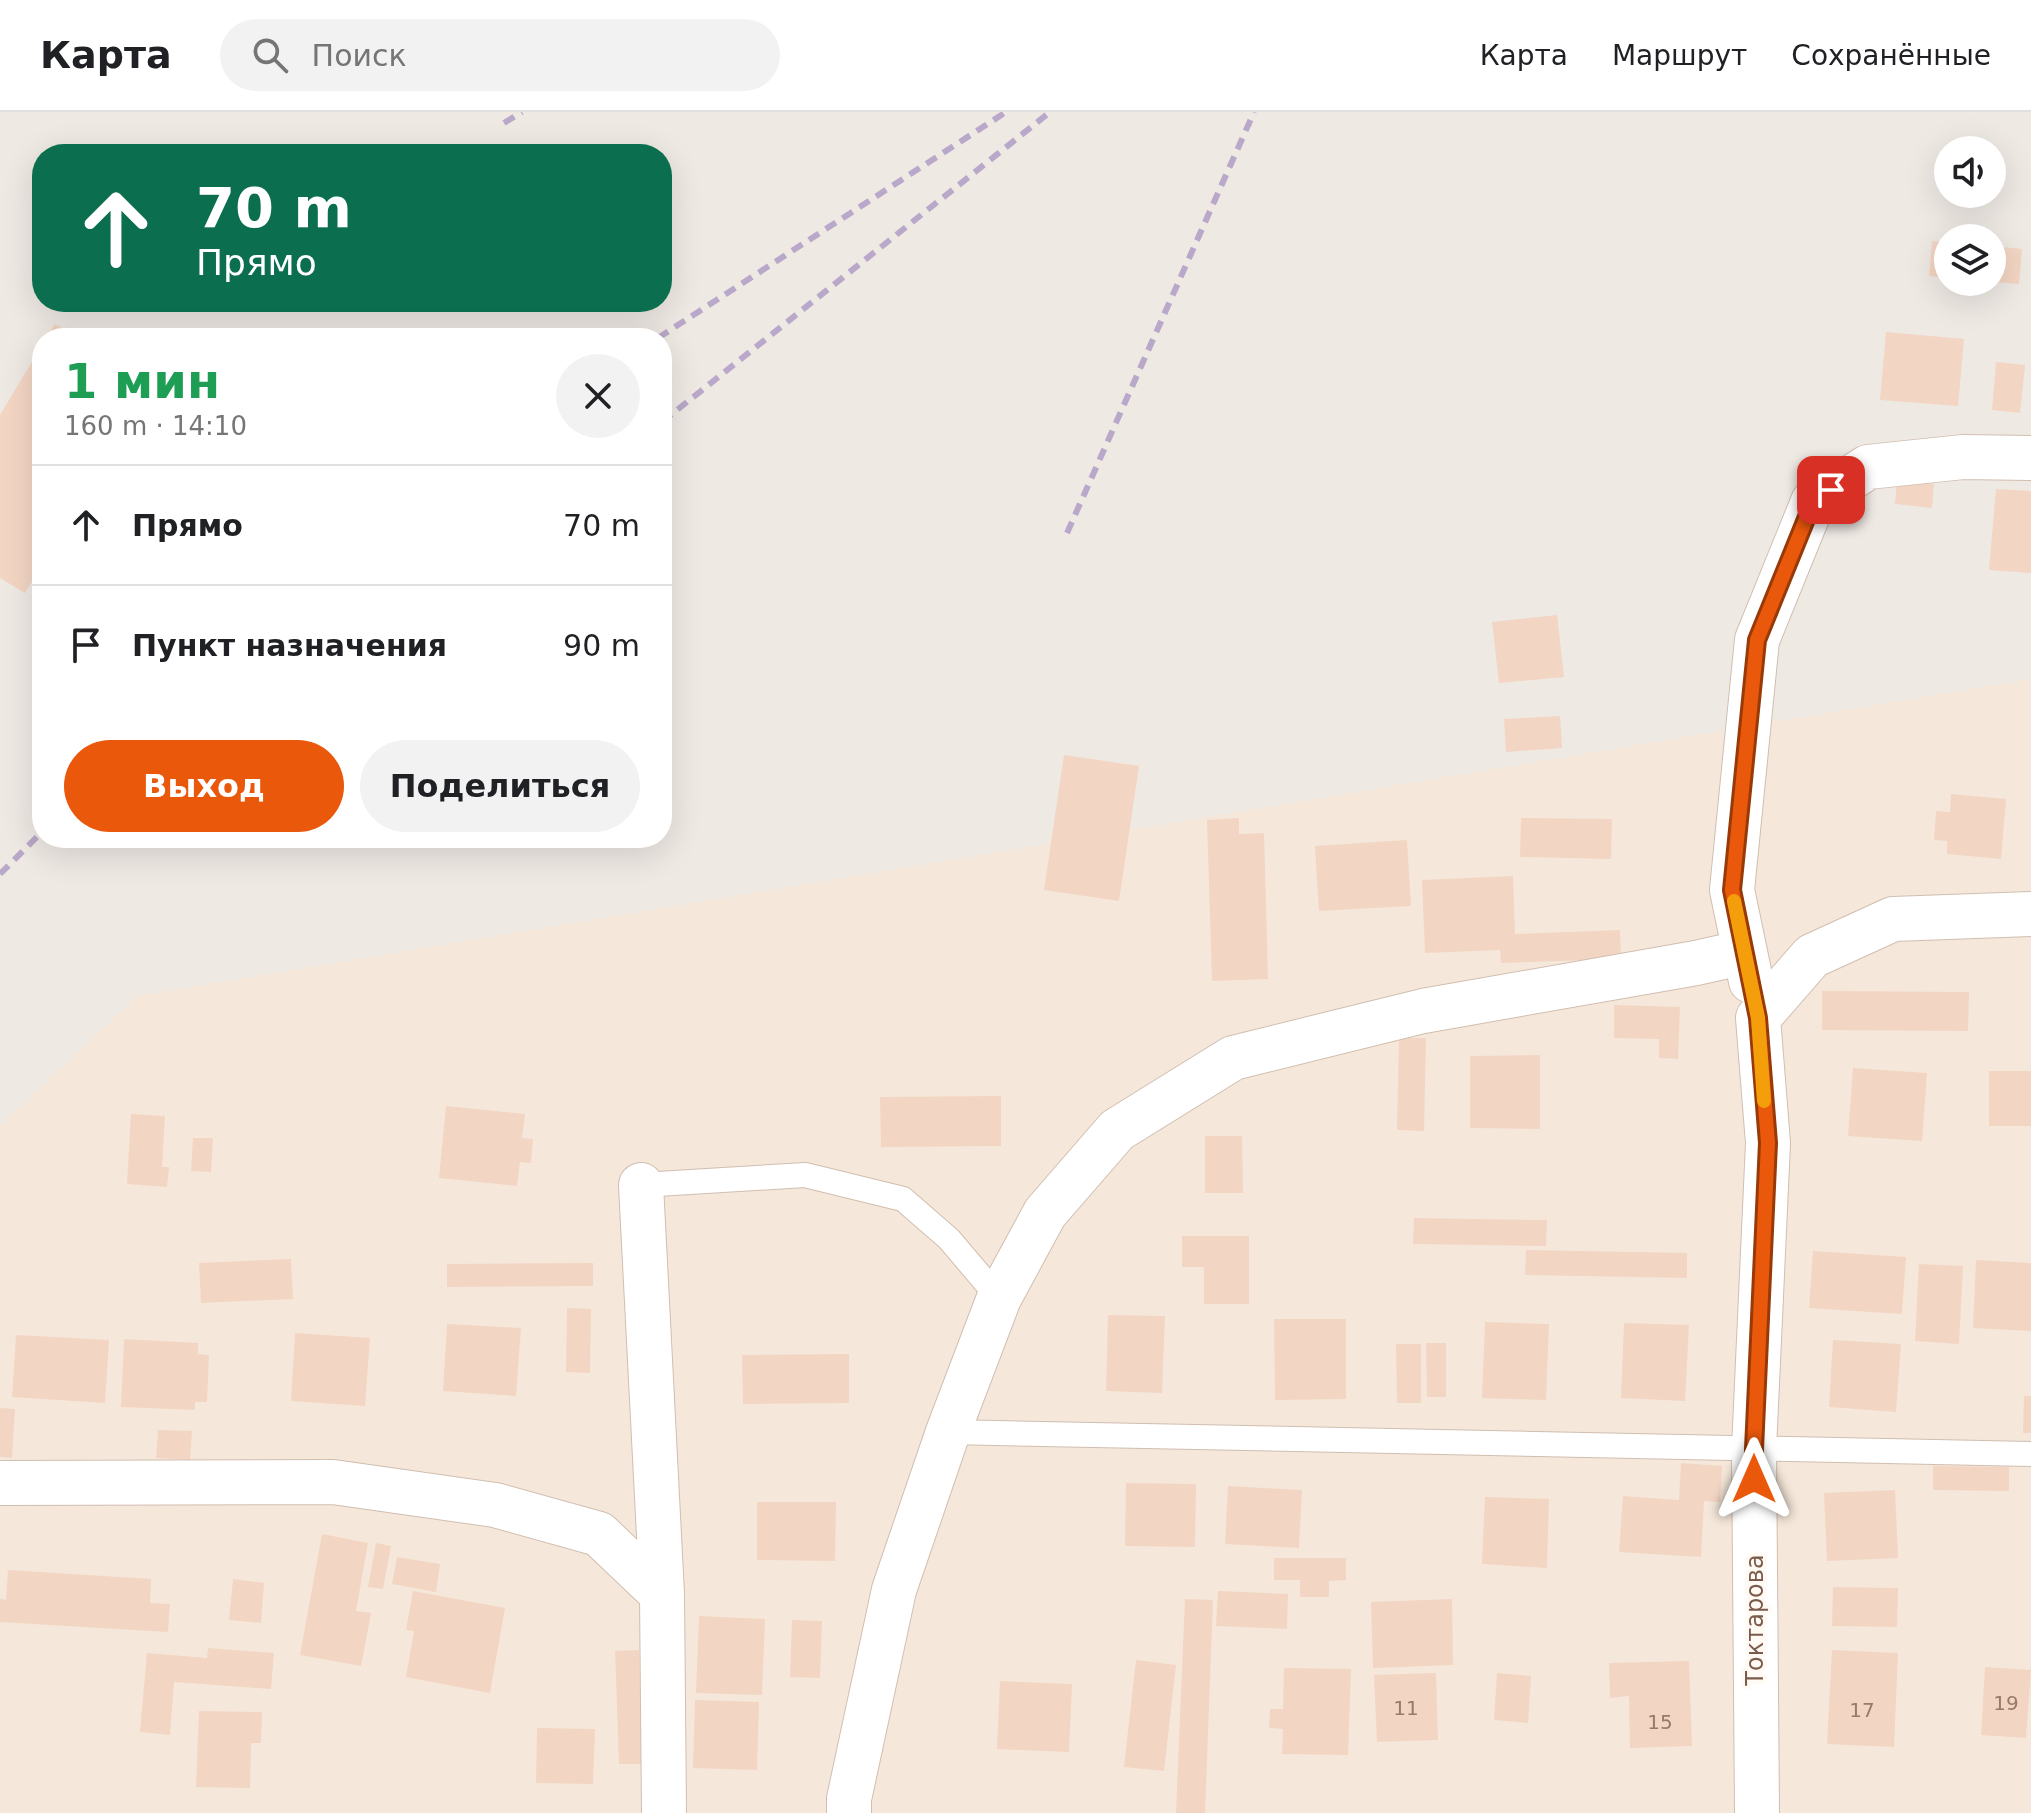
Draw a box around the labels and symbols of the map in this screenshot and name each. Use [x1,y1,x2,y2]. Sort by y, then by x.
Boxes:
pin [1797,456,1865,524]
position arrow [1712,1437,1796,1521]
street label: Токтарова [1741,1554,1769,1687]
house number: 19 [1993,1691,2019,1715]
house number: 11 [1393,1696,1419,1720]
house number: 17 [1849,1698,1875,1722]
house number: 15 [1647,1710,1673,1734]

